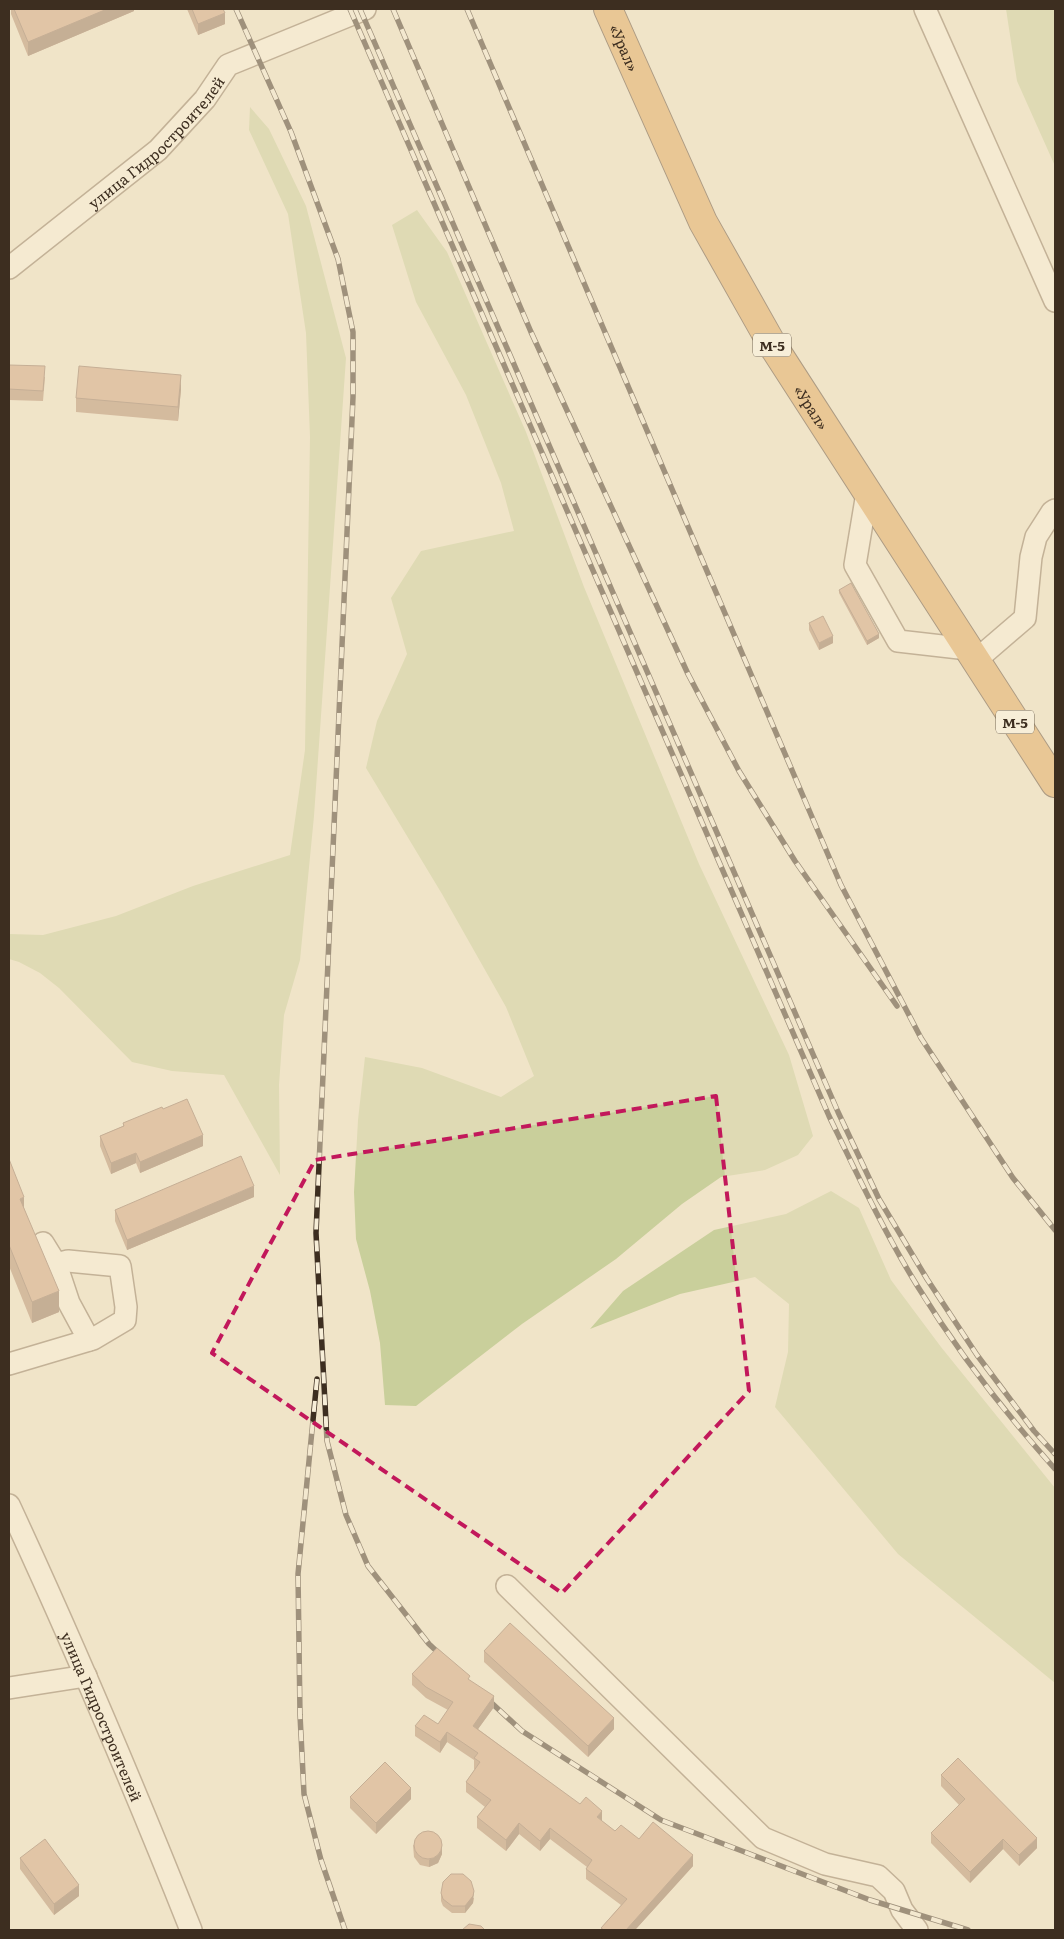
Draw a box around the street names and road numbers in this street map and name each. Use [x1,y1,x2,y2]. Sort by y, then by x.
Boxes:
street label: «Урал» [604,20,646,75]
street label: улица Гидростроителей [82,71,229,213]
road number: М-5 [753,334,791,356]
street label: «Урал» [789,380,835,434]
road number: М-5 [996,710,1034,734]
street label: улица Гидростроителей [56,1628,149,1805]

